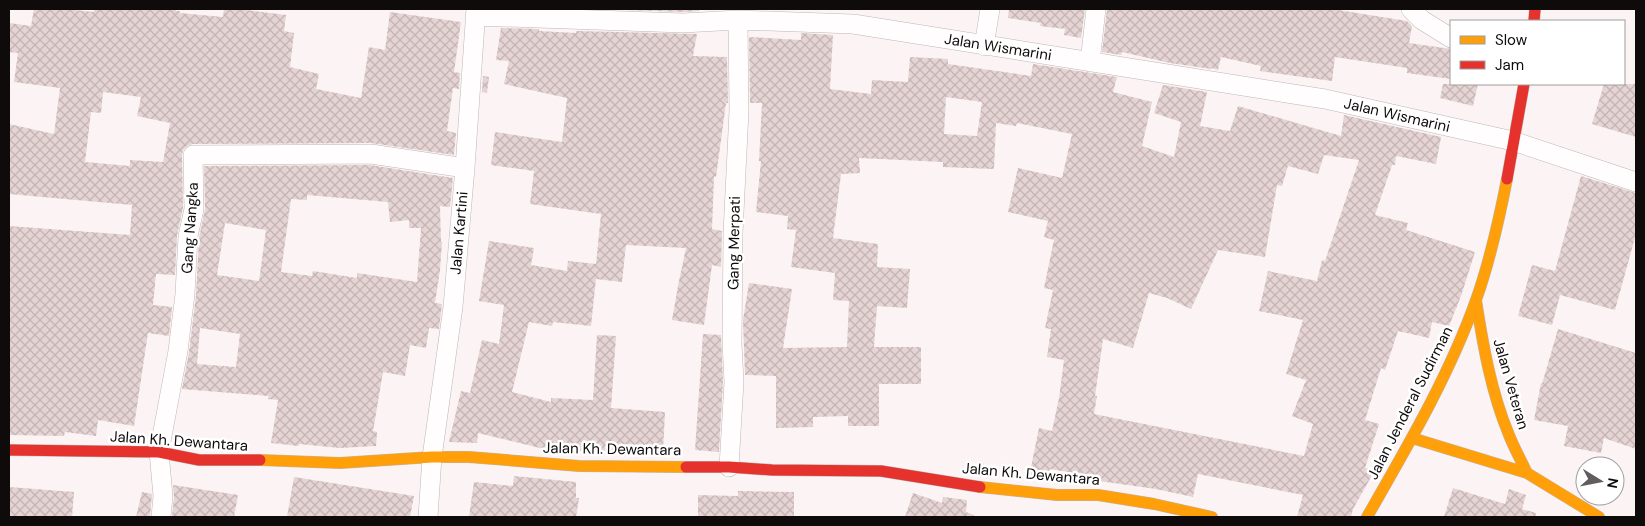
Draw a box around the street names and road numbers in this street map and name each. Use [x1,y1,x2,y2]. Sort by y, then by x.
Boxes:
street label: Jalan Wismarini [943,29,1053,65]
street label: Jalan Wismarini [1342,93,1452,137]
street label: Gang Nangka [177,182,203,274]
street label: Jalan Kartini [445,190,473,276]
street label: Gang Merpati [723,196,745,290]
street label: Jalan Jenderal Sudirman [1363,323,1457,483]
street label: Jalan Veteran [1488,336,1534,432]
street label: Jalan Kh. Dewantara [109,426,249,456]
street label: Jalan Kh. Dewantara [543,438,681,460]
street label: Jalan Kh. Dewantara [961,458,1101,490]

